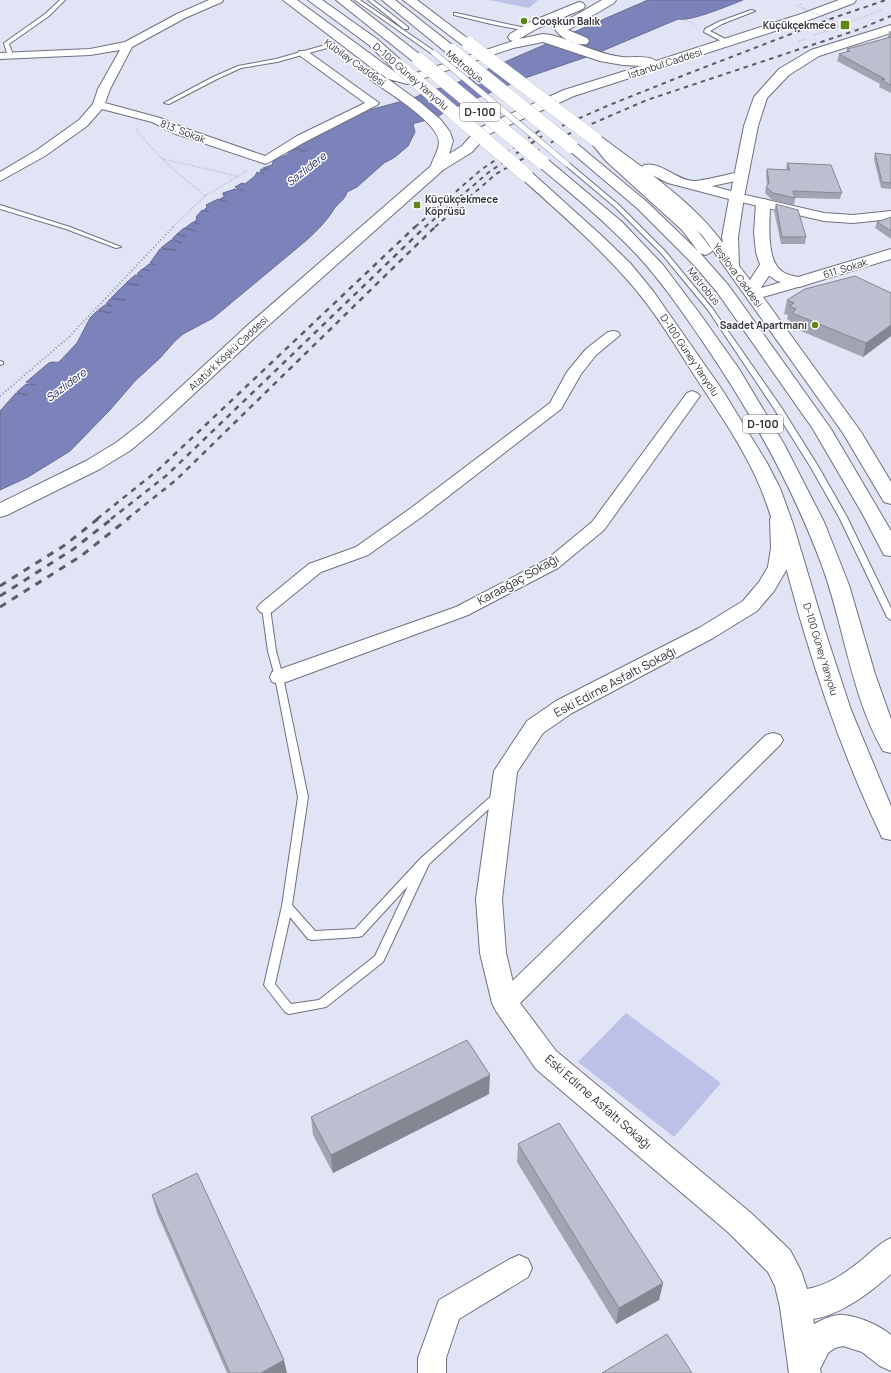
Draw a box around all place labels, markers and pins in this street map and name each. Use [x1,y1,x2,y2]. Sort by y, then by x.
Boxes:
place label: Cooşkun Balık [532,14,601,28]
marker: Cooşkun Balık [519,16,529,26]
place label: Küçükçekmece [763,18,836,32]
marker: Küçükçekmece [839,19,851,31]
place label: Küçükçekmece Köprüsü [425,192,498,218]
marker: Küçükçekmece Köprüsü [412,200,422,210]
place label: Saadet Apartmanı [720,318,807,332]
marker: Saadet Apartmanı [810,320,820,330]

